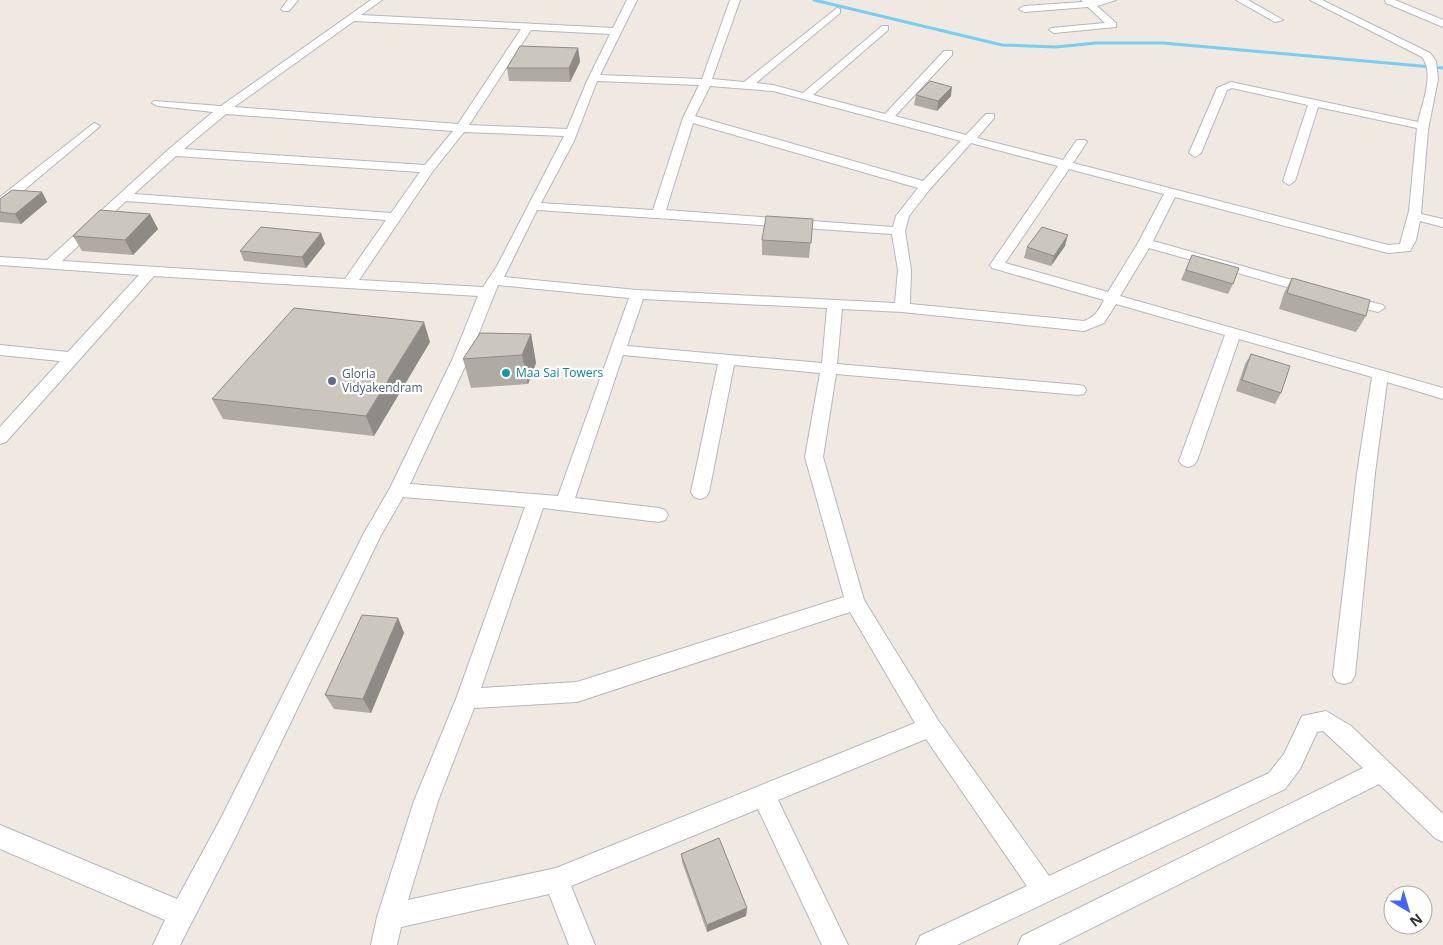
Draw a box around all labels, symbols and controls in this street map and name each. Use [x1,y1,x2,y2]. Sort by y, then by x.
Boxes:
place label: Maa Sai Towers [516,364,603,381]
place label: Gloria Vidyakendram [342,365,423,396]
marker: Maa Sai Towers [500,367,512,379]
marker: Gloria Vidyakendram [326,375,338,387]
north arrow [1383,885,1433,935]
text: N [1406,910,1427,932]

